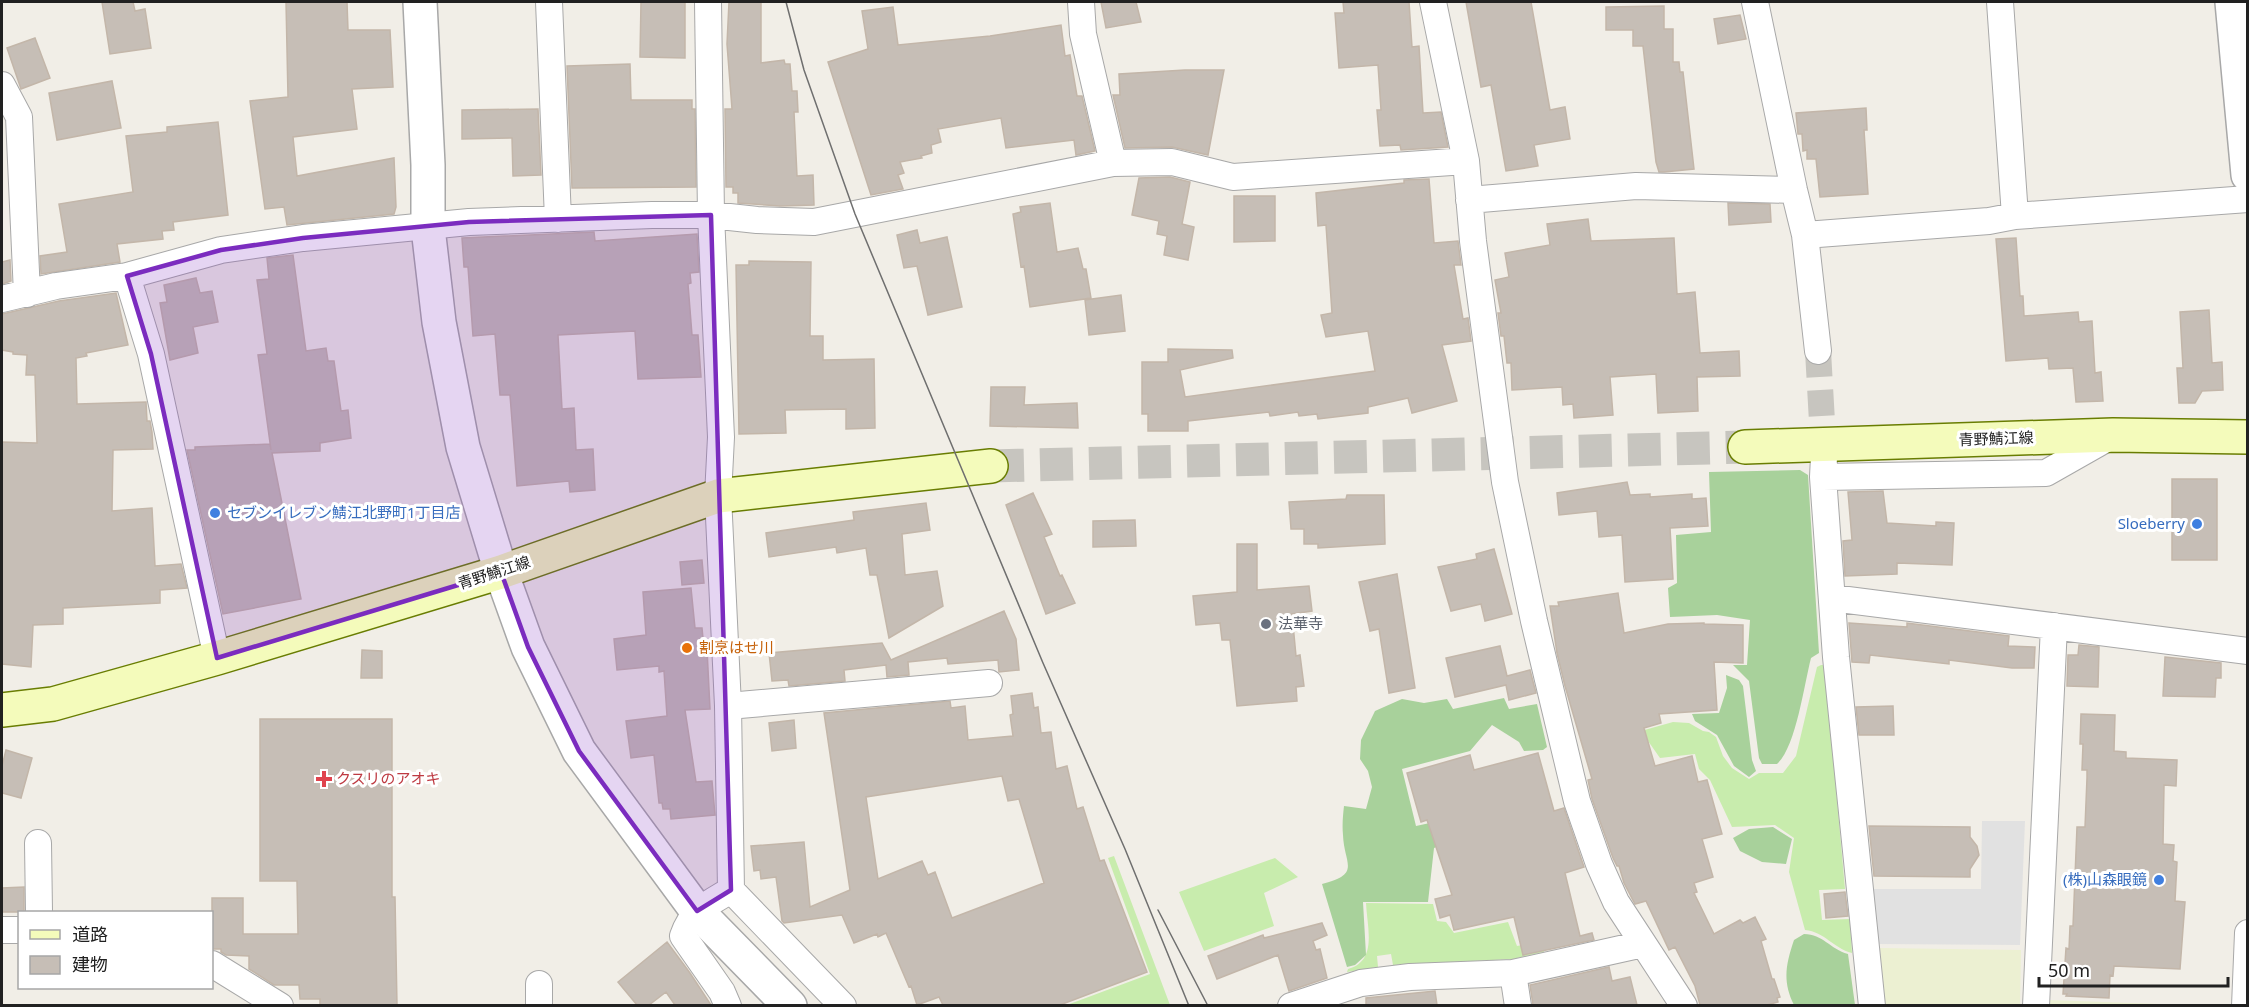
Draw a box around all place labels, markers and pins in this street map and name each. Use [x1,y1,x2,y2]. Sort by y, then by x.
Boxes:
place label: セブンイレブン鯖江北野町1丁目店 [227,502,461,522]
marker: セブンイレブン鯖江北野町1丁目店 [208,506,222,520]
place label: Sloeberry [2118,513,2185,533]
marker: Sloeberry [2190,517,2204,531]
place label: 法華寺 [1278,613,1323,633]
marker: 法華寺 [1259,617,1273,631]
place label: 割烹はせ川 [699,637,774,657]
marker: 割烹はせ川 [680,641,694,655]
place label: クスリのアオキ [336,768,441,788]
marker: クスリのアオキ [317,772,331,786]
place label: (株)山森眼鏡 [2063,869,2147,889]
marker: (株)山森眼鏡 [2152,873,2166,887]

